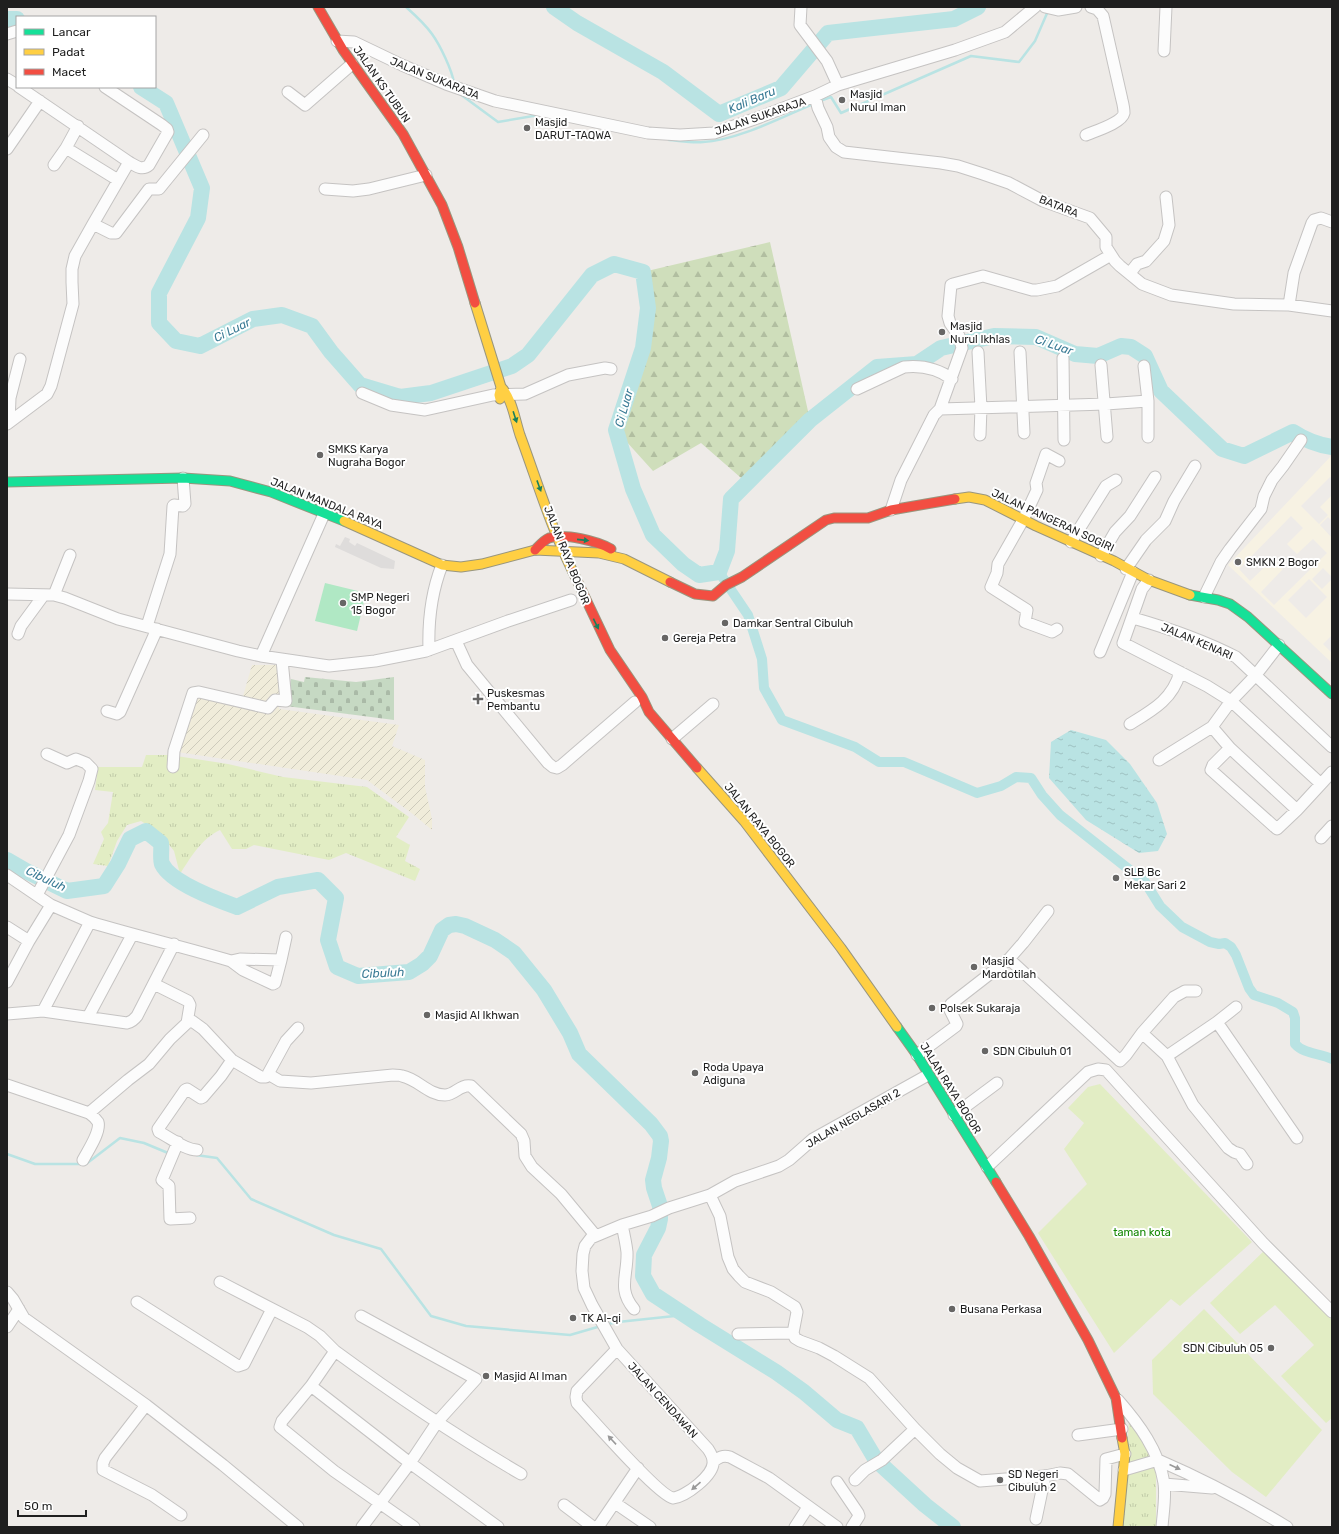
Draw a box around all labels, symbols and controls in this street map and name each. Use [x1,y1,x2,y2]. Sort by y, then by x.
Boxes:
legend [16,16,156,88]
text: Lancar [52,25,91,39]
street label: JALAN KS TUBUN [350,43,413,125]
text: Padat [52,45,85,59]
street label: JALAN SUKARAJA [388,55,482,103]
text: Macet [52,65,86,79]
water label: Kali Baru [726,84,778,116]
place label: Masjid Nurul Iman [850,88,906,114]
street label: JALAN SUKARAJA [713,95,808,138]
marker: Masjid Nurul Iman [837,95,847,105]
place label: Masjid DARUT-TAQWA [535,116,612,142]
marker: Masjid DARUT-TAQWA [522,123,532,133]
street label: BATARA [1037,193,1081,220]
water label: Ci Luar [211,315,253,345]
place label: Masjid Nurul Ikhlas [950,320,1011,346]
marker: Masjid Nurul Ikhlas [937,327,947,337]
water label: Ci Luar [1033,332,1075,358]
water label: Ci Luar [612,387,636,429]
one-way arrow [512,412,518,424]
place label: SMKS Karya Nugraha Bogor [328,443,406,469]
marker: SMKS Karya Nugraha Bogor [315,450,325,460]
street label: JALAN MANDALA RAYA [269,475,386,532]
one-way arrow [536,480,542,492]
street label: JALAN PANGERAN SOGIRI [989,486,1116,555]
street label: JALAN RAYA BOGOR [541,504,592,606]
one-way arrow [577,537,589,543]
place label: SMKN 2 Bogor [1246,556,1319,569]
marker: SMKN 2 Bogor [1233,557,1243,567]
place label: SMP Negeri 15 Bogor [351,591,409,617]
marker: SMP Negeri 15 Bogor [338,598,348,608]
place label: Damkar Sentral Cibuluh [733,617,853,630]
one-way arrow [593,618,599,629]
marker: Damkar Sentral Cibuluh [720,618,730,628]
street label: JALAN KENARI [1159,621,1235,662]
place label: Gereja Petra [673,632,736,645]
marker: Gereja Petra [660,633,670,643]
place label: Puskesmas Pembantu [487,687,545,713]
marker: Puskesmas Pembantu [472,693,484,705]
street label: JALAN RAYA BOGOR [722,780,798,870]
water label: Cibuluh [24,864,68,894]
place label: SLB Bc Mekar Sari 2 [1124,866,1186,892]
marker: SLB Bc Mekar Sari 2 [1111,873,1121,883]
place label: Masjid Mardotilah [982,955,1036,981]
marker: Masjid Mardotilah [969,962,979,972]
water label: Cibuluh [361,965,405,981]
place label: Polsek Sukaraja [940,1002,1020,1015]
marker: Polsek Sukaraja [927,1003,937,1013]
place label: Masjid Al Ikhwan [435,1009,519,1022]
marker: Masjid Al Ikhwan [422,1010,432,1020]
street label: JALAN RAYA BOGOR [917,1040,984,1136]
place label: SDN Cibuluh 01 [993,1045,1071,1058]
marker: SDN Cibuluh 01 [980,1046,990,1056]
place label: Roda Upaya Adiguna [703,1061,764,1087]
marker: Roda Upaya Adiguna [690,1068,700,1078]
street label: JALAN NEGLASARI 2 [804,1086,903,1151]
park label: taman kota [1113,1226,1171,1239]
place label: Busana Perkasa [960,1303,1042,1316]
marker: Busana Perkasa [947,1304,957,1314]
place label: TK Al-qi [581,1312,621,1325]
marker: TK Al-qi [568,1313,578,1323]
place label: SDN Cibuluh 05 [1183,1342,1263,1355]
marker: SDN Cibuluh 05 [1266,1343,1276,1353]
street label: JALAN CENDAWAN [625,1360,700,1441]
place label: Masjid Al Iman [494,1370,567,1383]
marker: Masjid Al Iman [481,1371,491,1381]
one-way arrow [607,1435,616,1445]
one-way arrow [1170,1465,1182,1471]
place label: SD Negeri Cibuluh 2 [1008,1468,1059,1494]
marker: SD Negeri Cibuluh 2 [995,1475,1005,1485]
one-way arrow [691,1481,702,1490]
scale bar [18,1492,86,1518]
text: 50 m [24,1499,52,1513]

